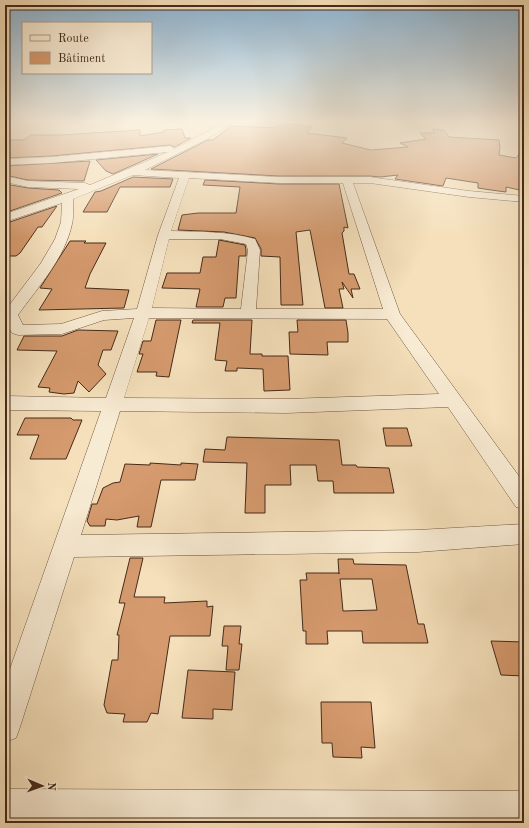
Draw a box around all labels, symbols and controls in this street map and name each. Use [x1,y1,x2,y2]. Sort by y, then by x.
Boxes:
legend [22,22,152,74]
text: Route [58,33,89,45]
text: Bâtiment [58,53,105,65]
north arrow [22,766,62,806]
text: N [45,782,56,791]

